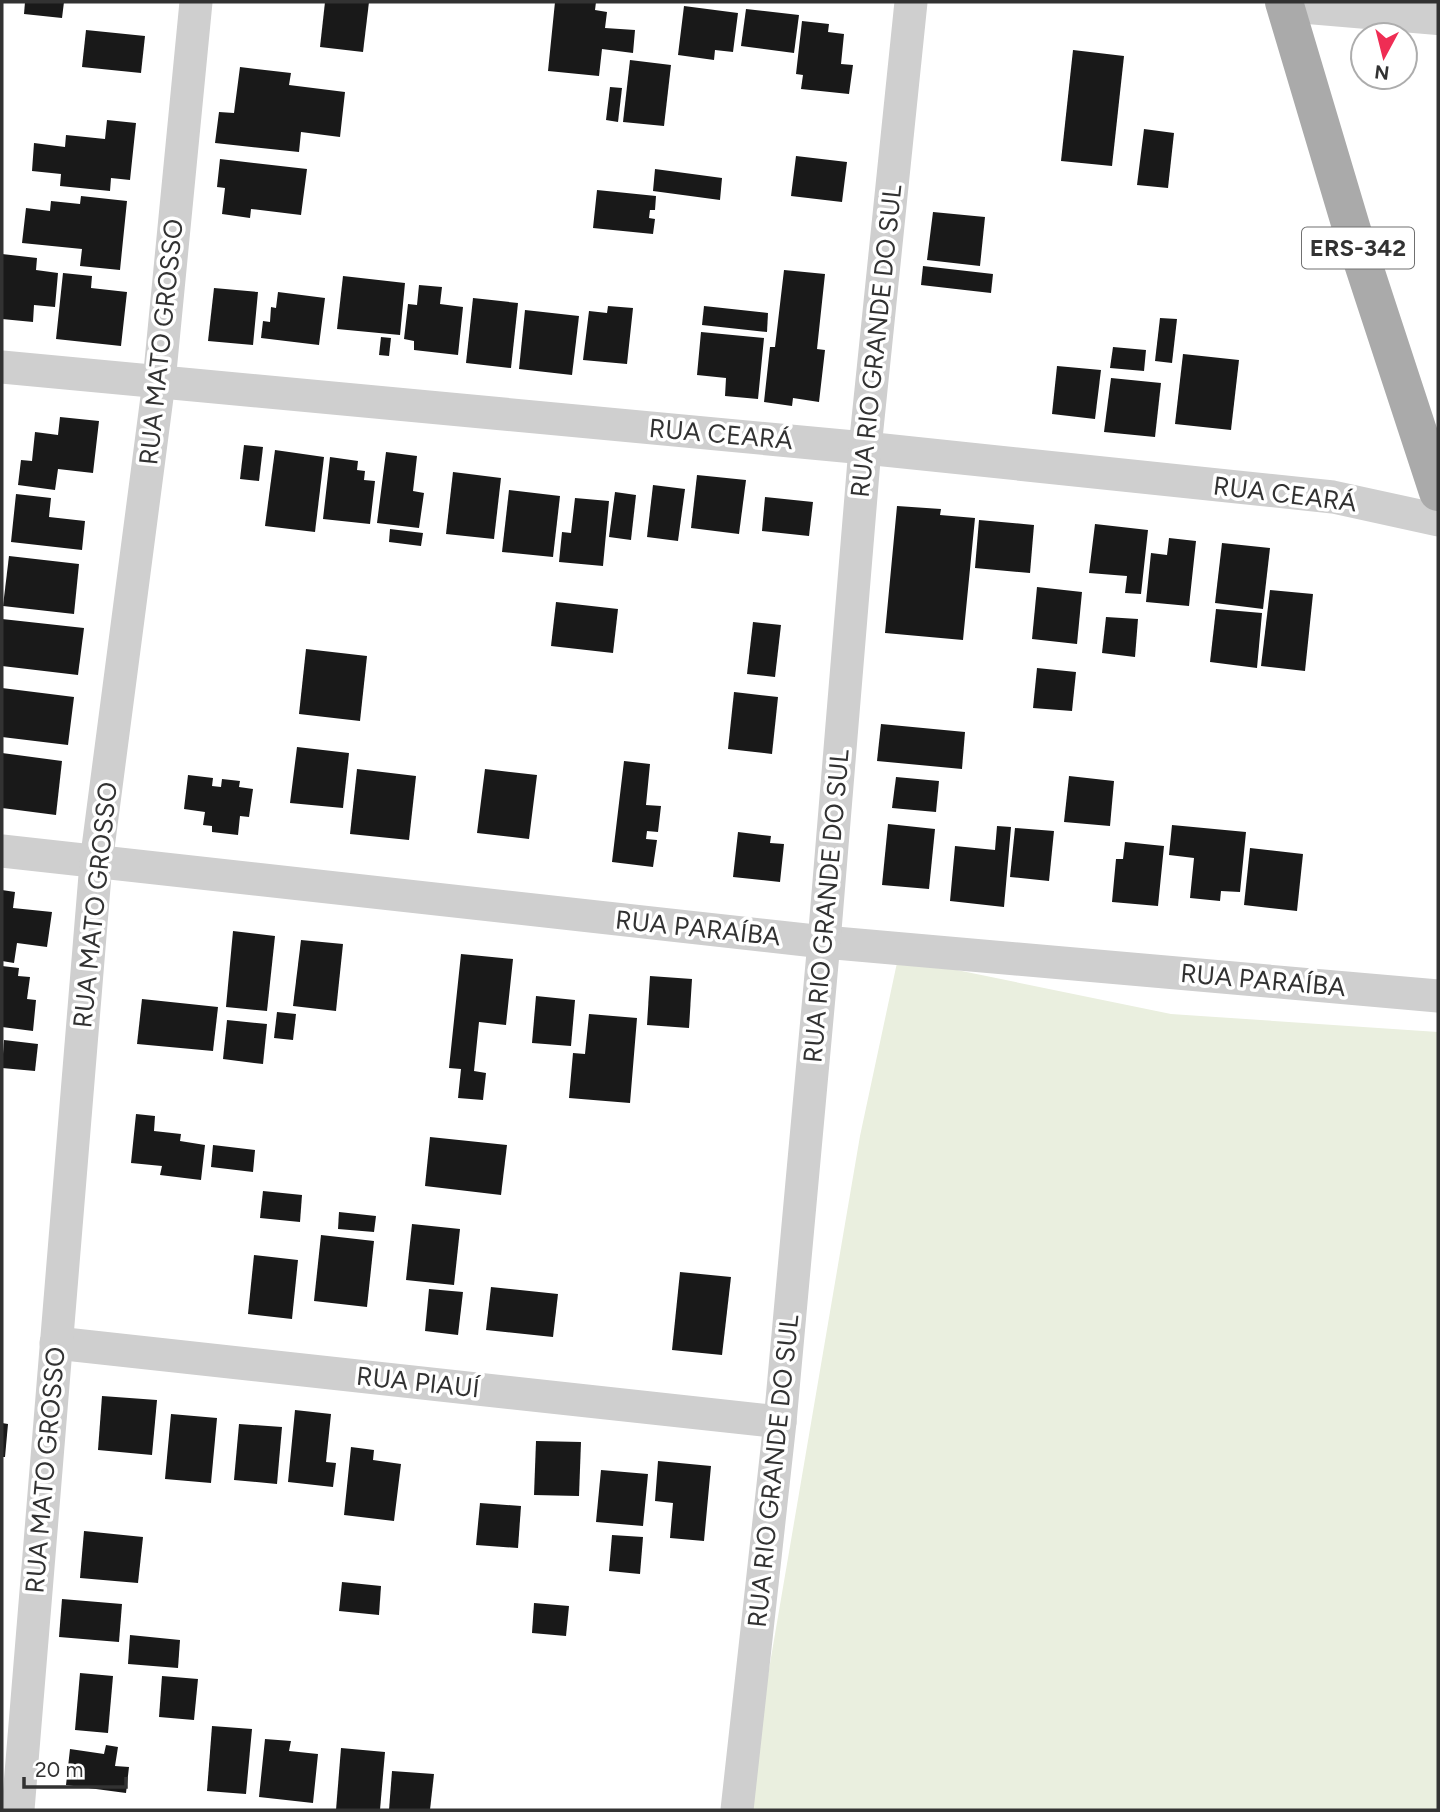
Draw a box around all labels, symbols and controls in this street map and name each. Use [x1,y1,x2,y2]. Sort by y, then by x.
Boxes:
north arrow [1349,21,1419,91]
text: N [1373,60,1391,85]
street label: RUA RIO GRANDE DO SUL [844,182,908,499]
street label: RUA MATO GROSSO [132,217,190,467]
road number: ERS-342 [1302,228,1414,268]
street label: RUA CEARÁ [648,412,795,456]
street label: RUA CEARÁ [1211,469,1359,519]
street label: RUA RIO GRANDE DO SUL [796,747,856,1064]
street label: RUA MATO GROSSO [66,780,124,1030]
street label: RUA PARAÍBA [614,903,783,953]
street label: RUA PARAÍBA [1179,957,1347,1003]
street label: RUA RIO GRANDE DO SUL [741,1312,805,1629]
street label: RUA MATO GROSSO [18,1345,72,1595]
street label: RUA PIAUÍ [355,1360,482,1404]
scale bar [24,1745,126,1789]
text: 20 m [35,1757,83,1782]

